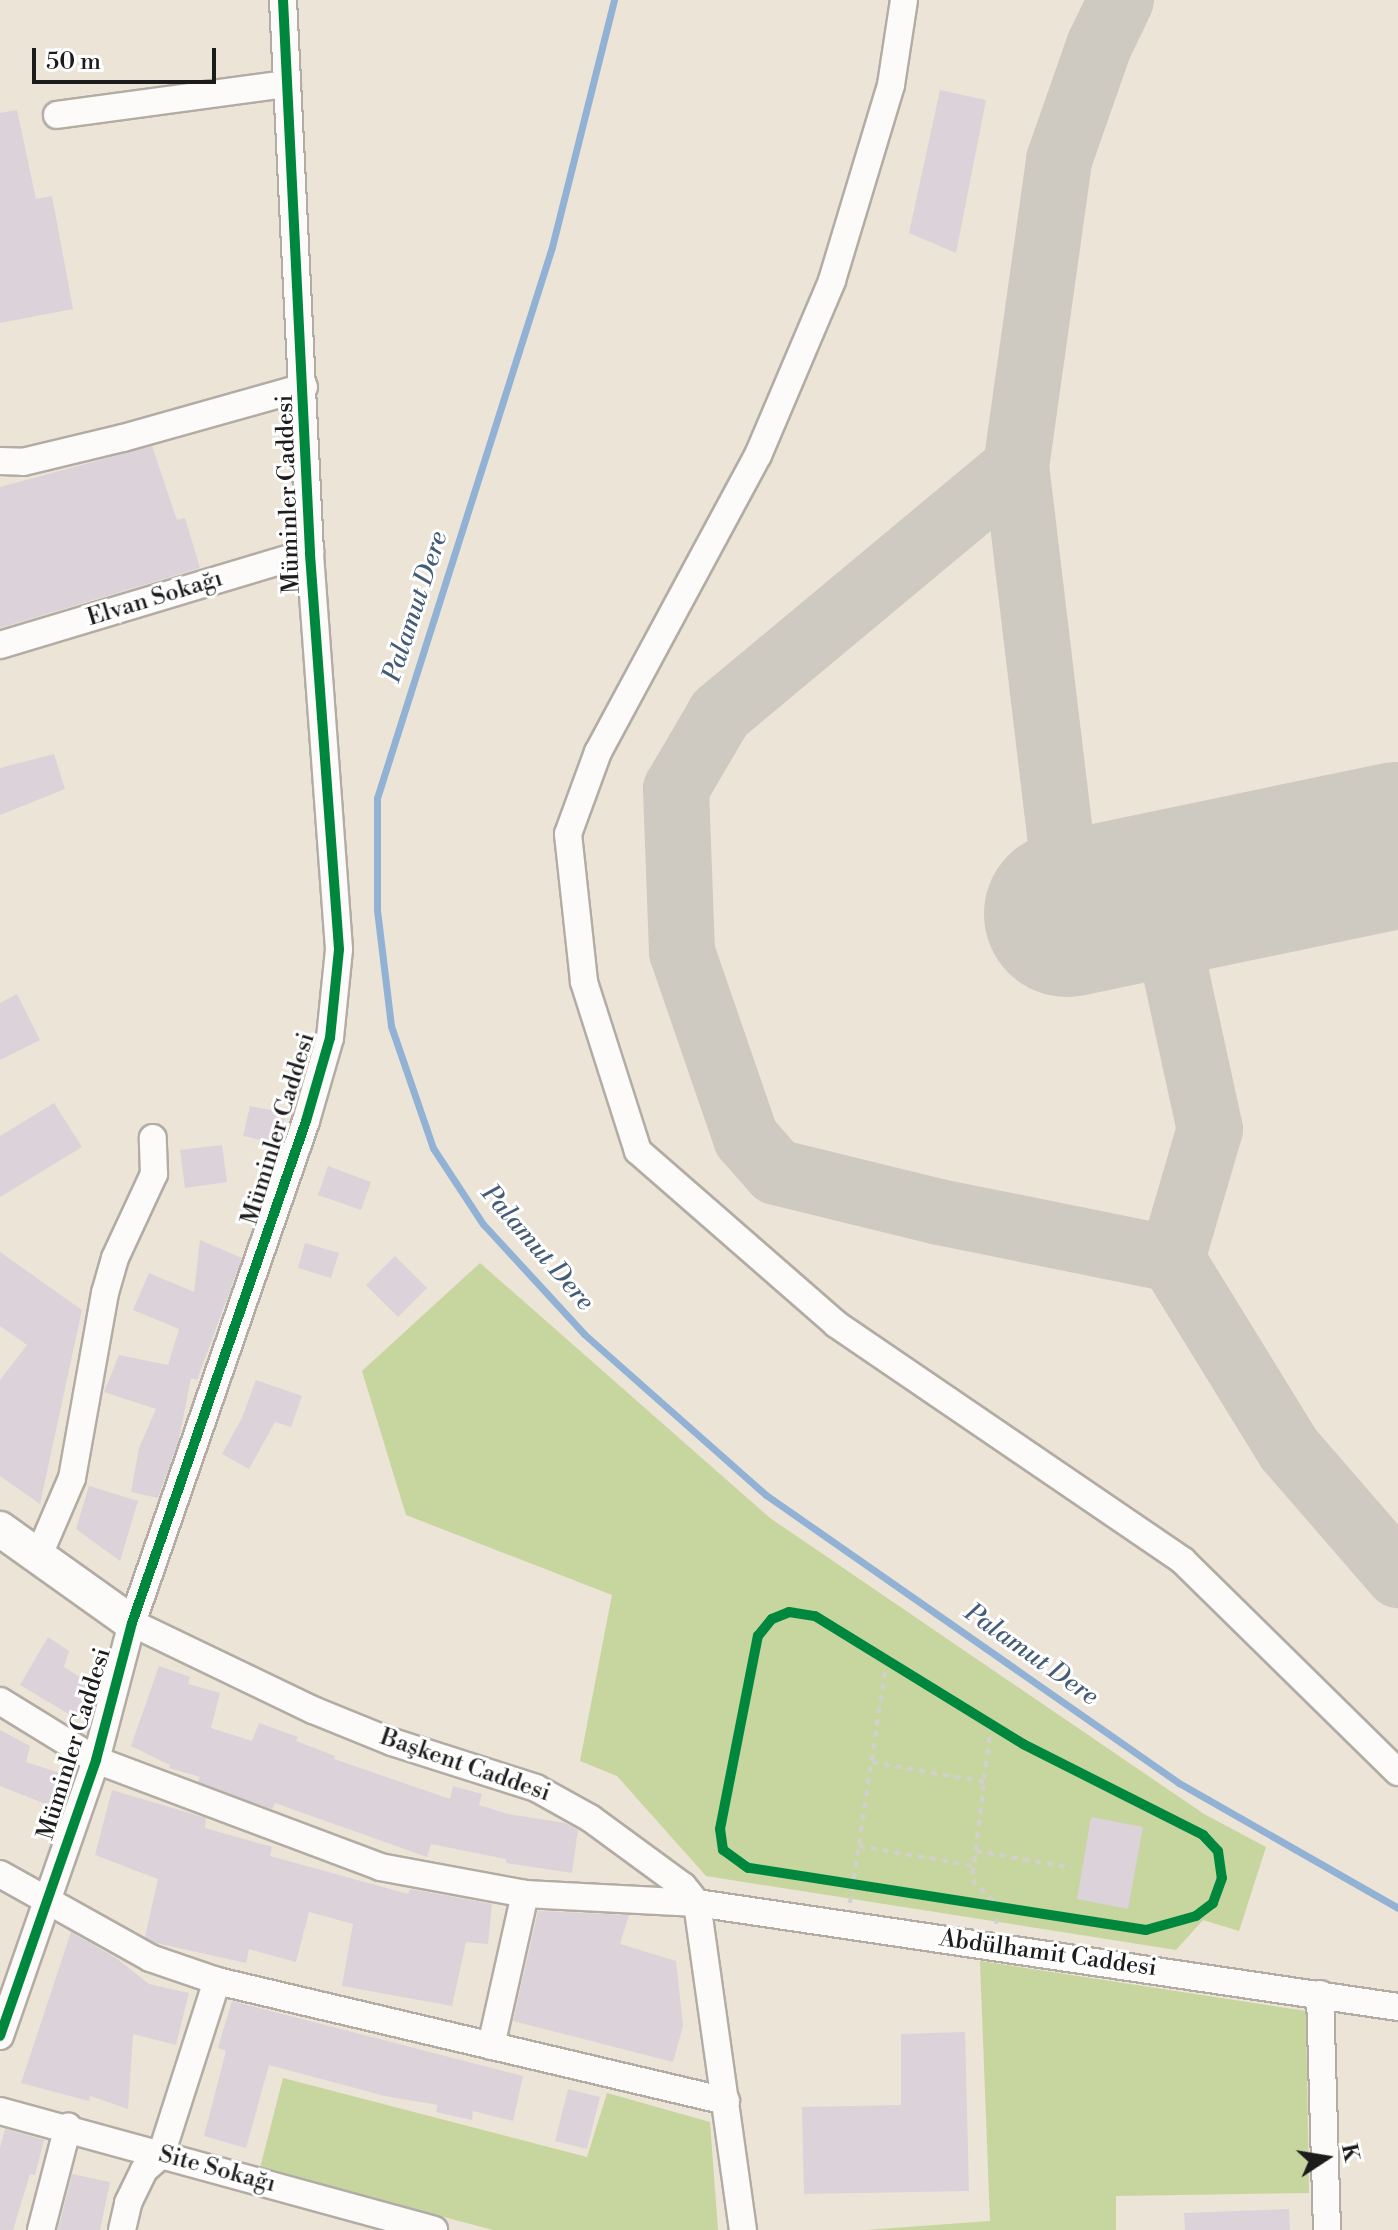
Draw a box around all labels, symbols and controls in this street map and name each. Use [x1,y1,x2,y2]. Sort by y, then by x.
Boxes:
scale bar [36,32,220,82]
text: 50 m [46,47,101,77]
street label: Müminler Caddesi [271,394,307,594]
water label: Palamut Dere [377,528,455,686]
street label: Elvan Sokağı [84,565,226,633]
street label: Müminler Caddesi [236,1030,322,1228]
water label: Palamut Dere [474,1179,600,1317]
water label: Palamut Dere [958,1597,1104,1713]
street label: Müminler Caddesi [32,1645,118,1843]
street label: Başkent Caddesi [376,1723,554,1809]
street label: Abdülhamit Caddesi [938,1924,1158,1984]
north arrow [1286,2118,1366,2198]
street label: Site Sokağı [155,2141,279,2199]
text: K [1335,2141,1365,2164]

